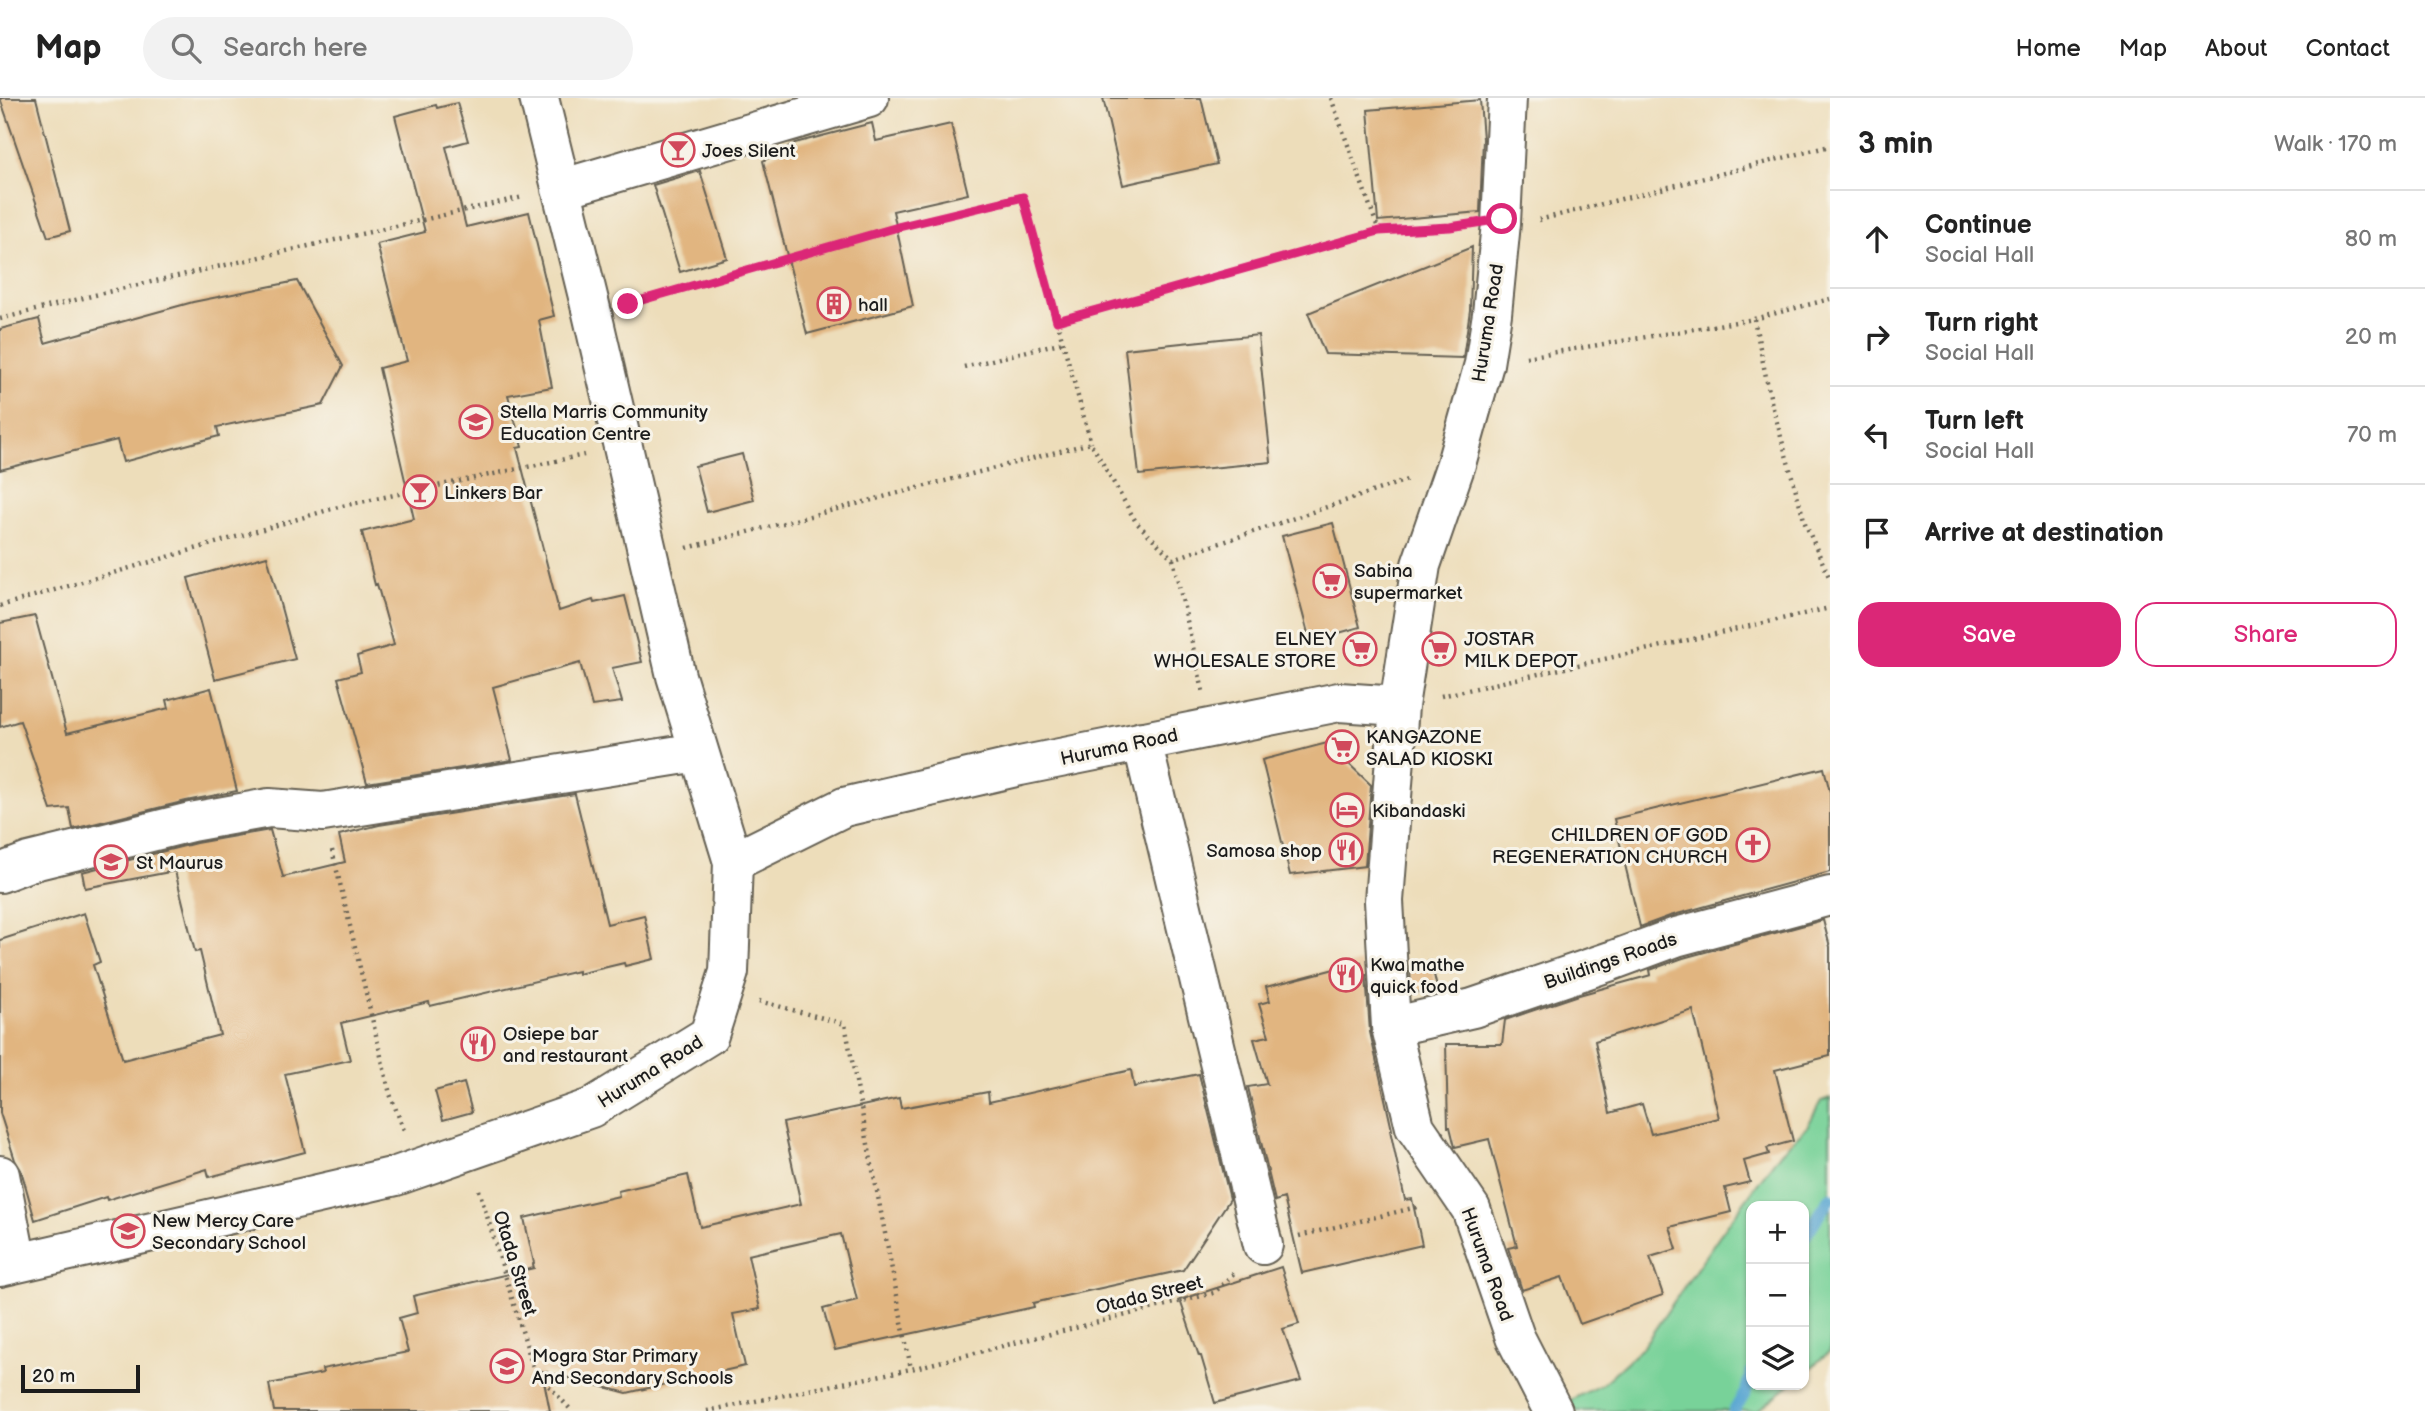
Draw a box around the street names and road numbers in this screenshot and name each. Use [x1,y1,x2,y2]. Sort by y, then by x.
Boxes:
street label: Huruma Road [1468,262,1509,384]
street label: Huruma Road [1058,724,1180,771]
street label: Buildings Roads [1541,928,1680,995]
street label: Huruma Road [594,1031,708,1114]
street label: Huruma Road [1455,1204,1518,1325]
street label: Otada Street [488,1208,542,1319]
street label: Otada Street [1094,1271,1205,1320]

